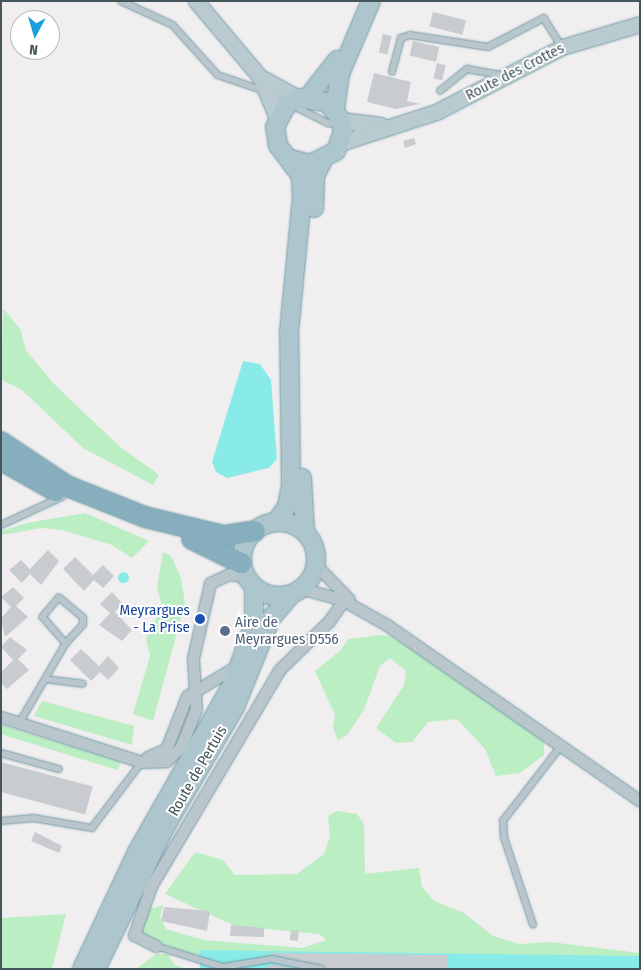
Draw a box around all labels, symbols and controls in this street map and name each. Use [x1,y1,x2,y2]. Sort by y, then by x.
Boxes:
north arrow [10,10,60,60]
street label: Route des Crottes [463,39,567,105]
text: N [28,41,39,58]
place label: Meyrargues - La Prise [120,601,190,636]
marker: Meyrargues - La Prise [194,613,206,625]
place label: Aire de Meyrargues D556 [235,613,339,648]
marker: Aire de Meyrargues D556 [219,625,231,637]
street label: Route de Pertuis [165,723,231,819]

